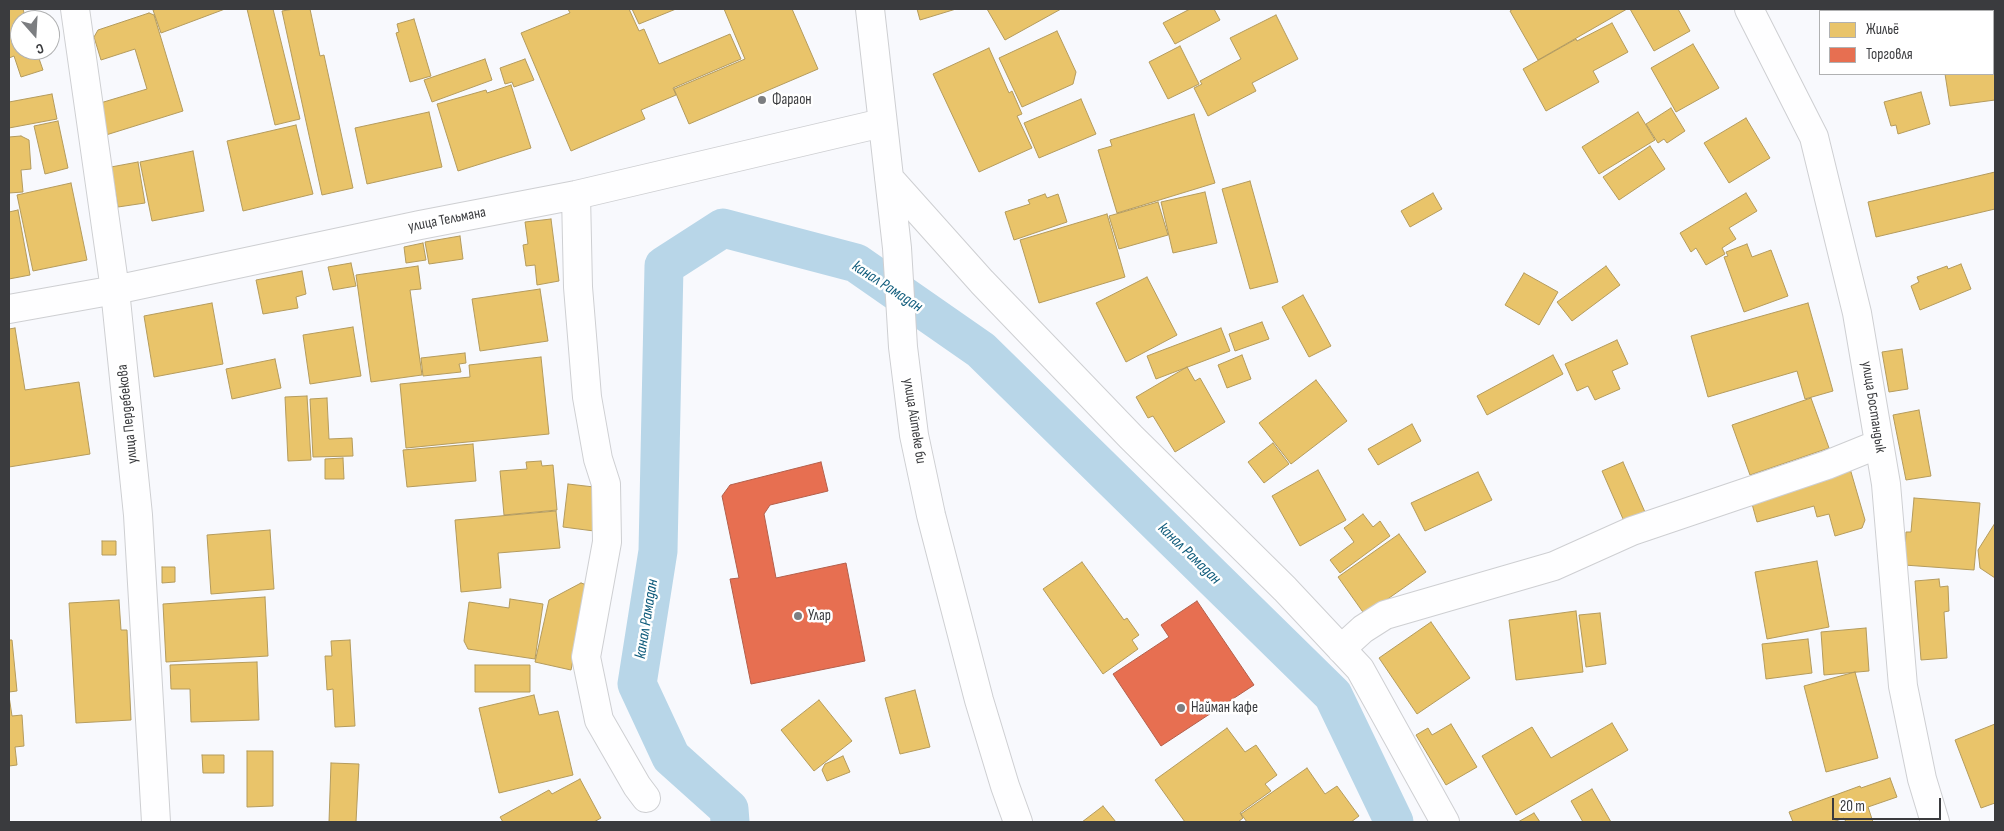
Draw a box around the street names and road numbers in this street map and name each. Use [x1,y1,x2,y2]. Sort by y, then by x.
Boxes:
street label: улица Тельмана [406,204,488,236]
street label: улица Бостандык [1857,360,1889,454]
street label: улица Пердебекова [114,363,142,465]
street label: улица Айтеке би [898,377,930,465]

